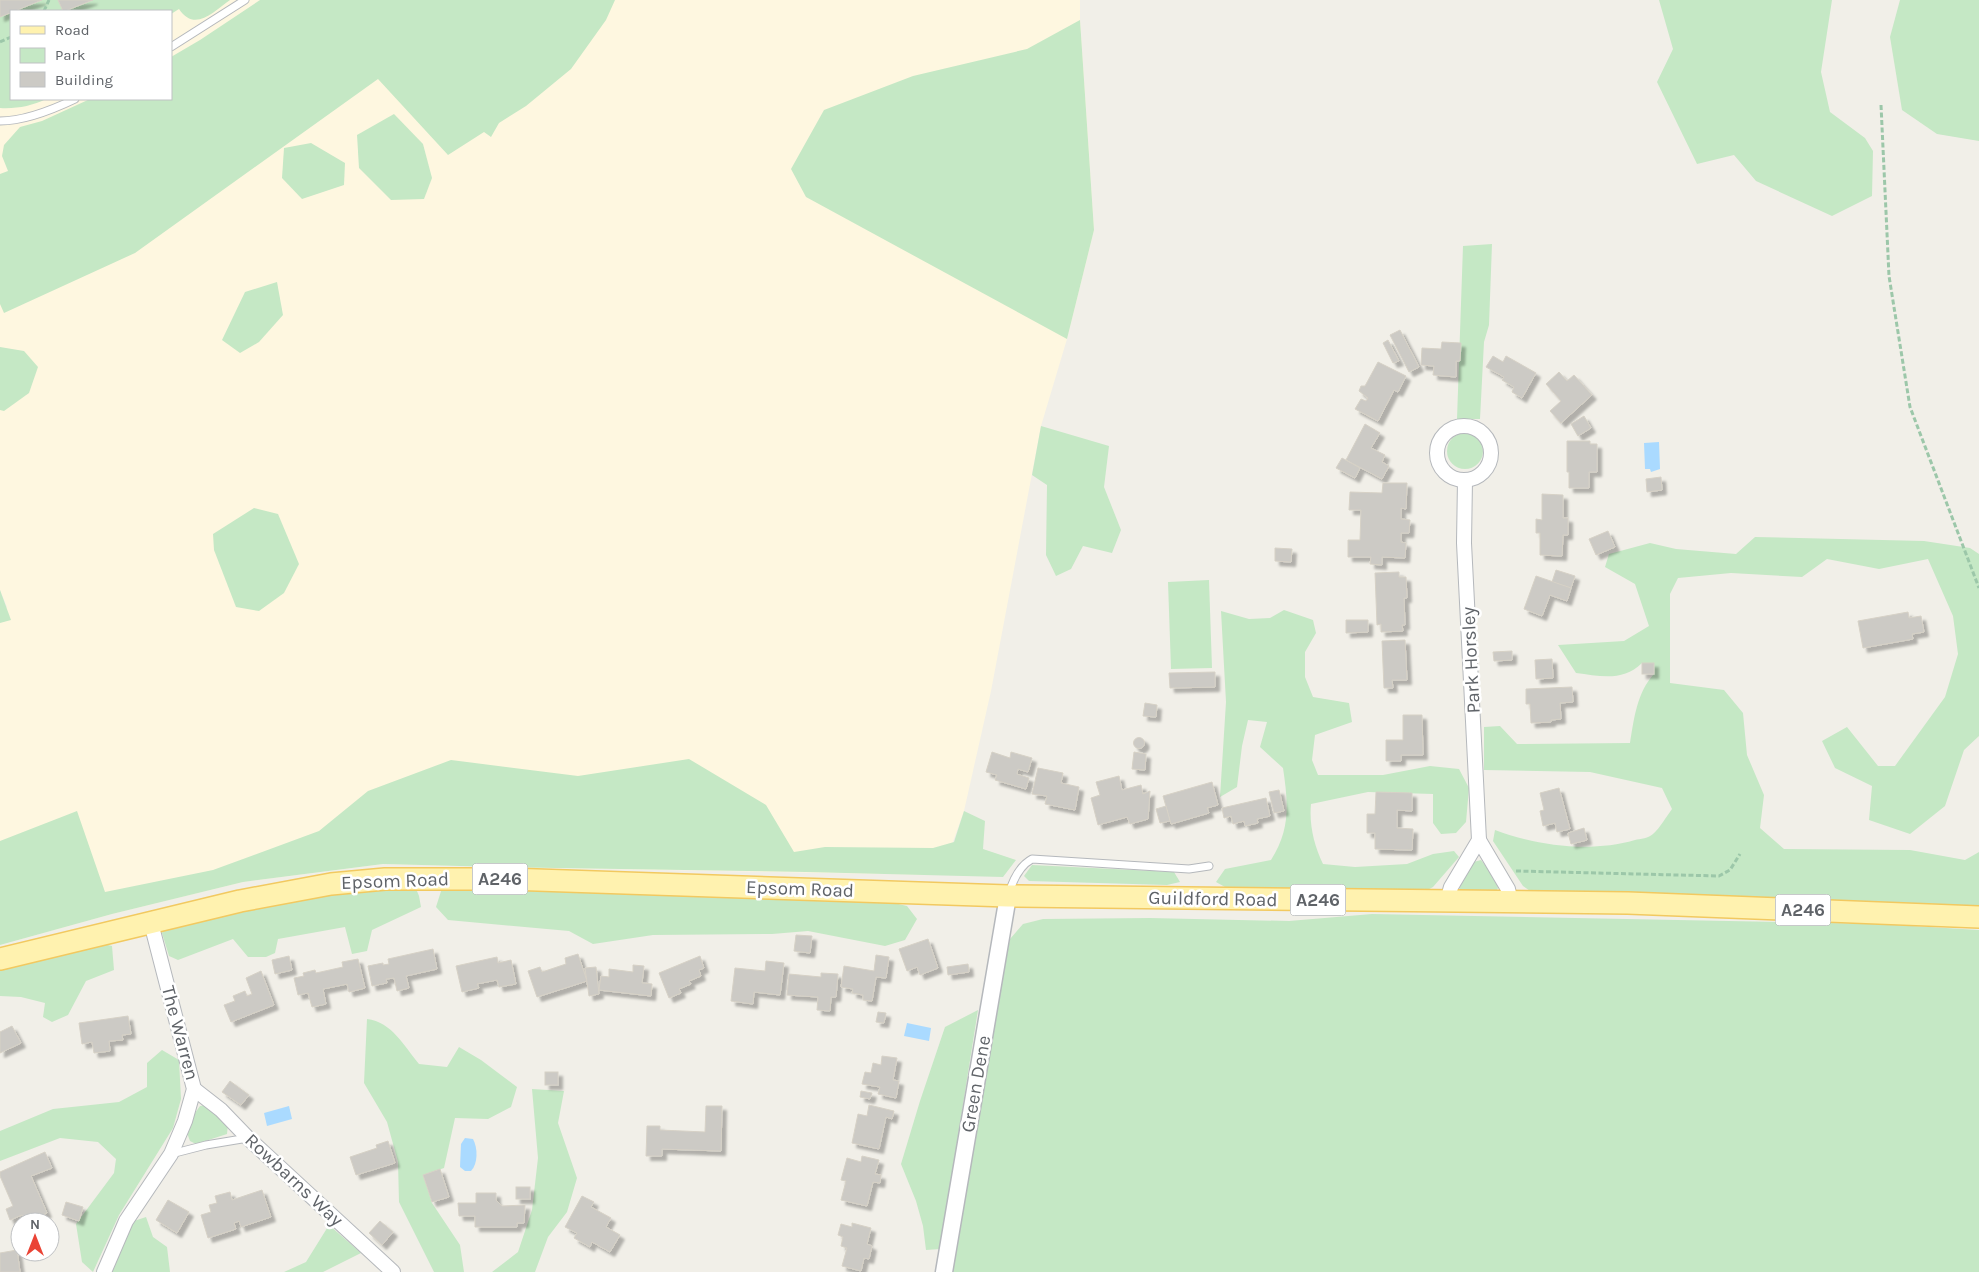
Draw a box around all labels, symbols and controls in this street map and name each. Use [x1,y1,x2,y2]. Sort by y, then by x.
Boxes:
legend [10,10,172,100]
text: Road [55,21,90,39]
text: Park [55,46,85,64]
text: Building [55,71,113,89]
street label: Park Horsley [1457,606,1485,714]
road number: A246 [472,864,528,894]
street label: Epsom Road [341,868,449,894]
street label: Epsom Road [746,876,854,902]
road number: A246 [1290,884,1346,916]
street label: Guildford Road [1148,887,1278,911]
road number: A246 [1776,894,1830,926]
street label: The Warren [157,983,203,1083]
street label: Green Dene [957,1034,995,1134]
street label: Rowbarns Way [240,1129,348,1231]
north arrow [10,1212,60,1262]
text: N [30,1216,40,1233]

